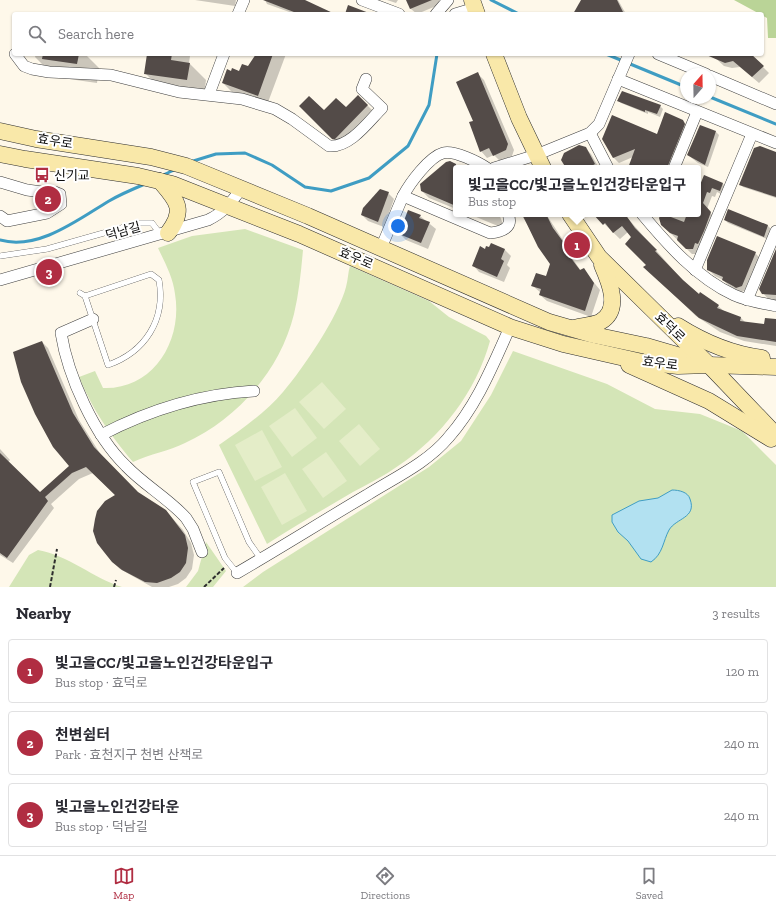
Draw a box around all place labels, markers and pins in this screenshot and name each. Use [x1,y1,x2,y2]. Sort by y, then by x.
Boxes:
bus stop icon: 신기교 [33,166,51,184]
place label: 신기교 [54,168,90,183]
pin: 2 [35,184,61,214]
pin: 1 [564,230,590,260]
pin: 3 [36,257,62,287]

